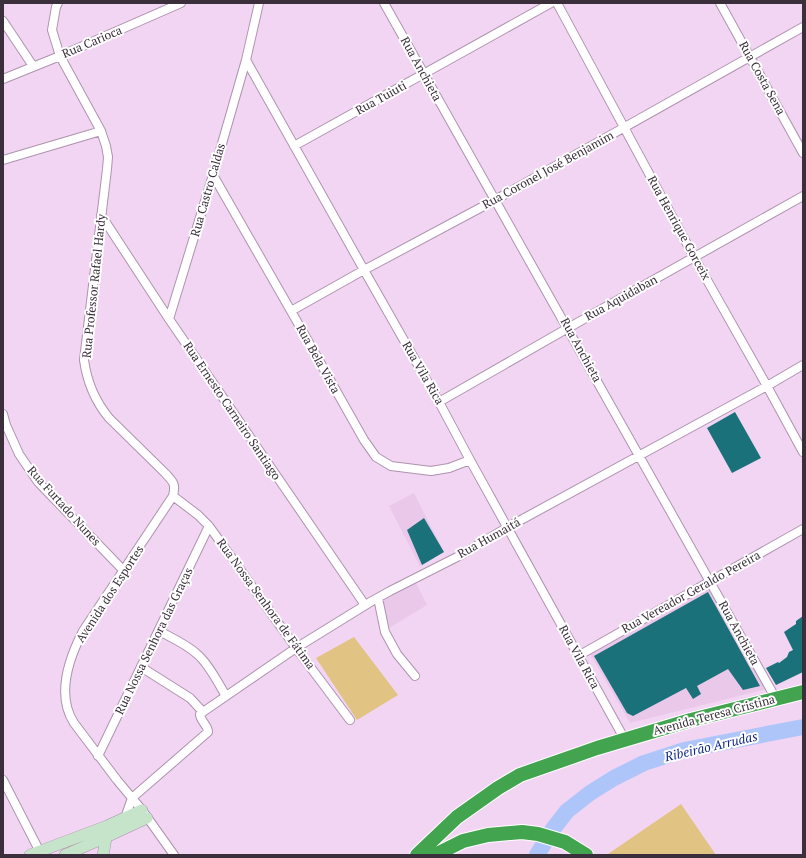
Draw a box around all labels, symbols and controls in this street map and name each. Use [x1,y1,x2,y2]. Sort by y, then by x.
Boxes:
street label: Rua Carioca [60,22,124,61]
street label: Rua Anchieta [398,34,445,104]
street label: Rua Costa Sena [736,38,789,117]
street label: Rua Tuiuti [353,77,409,118]
street label: Rua Coronel José Benjamim [479,127,617,212]
street label: Rua Castro Caldas [187,141,228,238]
street label: Rua Henrique Gorceix [645,173,715,283]
street label: Rua Professor Rafael Hardy [78,212,109,359]
street label: Rua Aquidaban [582,271,660,324]
street label: Rua Anchieta [558,315,605,385]
street label: Rua Bela Vista [293,322,344,396]
street label: Rua Vila Rica [399,338,448,407]
street label: Rua Ernesto Carneiro Santiago [180,339,285,483]
street label: Rua Furtado Nunes [25,463,104,549]
street label: Rua Humaitá [455,514,523,561]
street label: Rua Nossa Senhora de Fátima [214,535,319,672]
street label: Avenida dos Esportes [73,542,147,645]
street label: Rua Vereador Geraldo Pereira [619,547,763,636]
street label: Rua Nossa Senhora das Graças [111,565,196,717]
street label: Rua Anchieta [716,598,763,668]
street label: Rua Vila Rica [556,622,603,691]
street label: Avenida Teresa Cristina [651,691,776,738]
water label: Ribeirão Arrudas [662,726,760,766]

